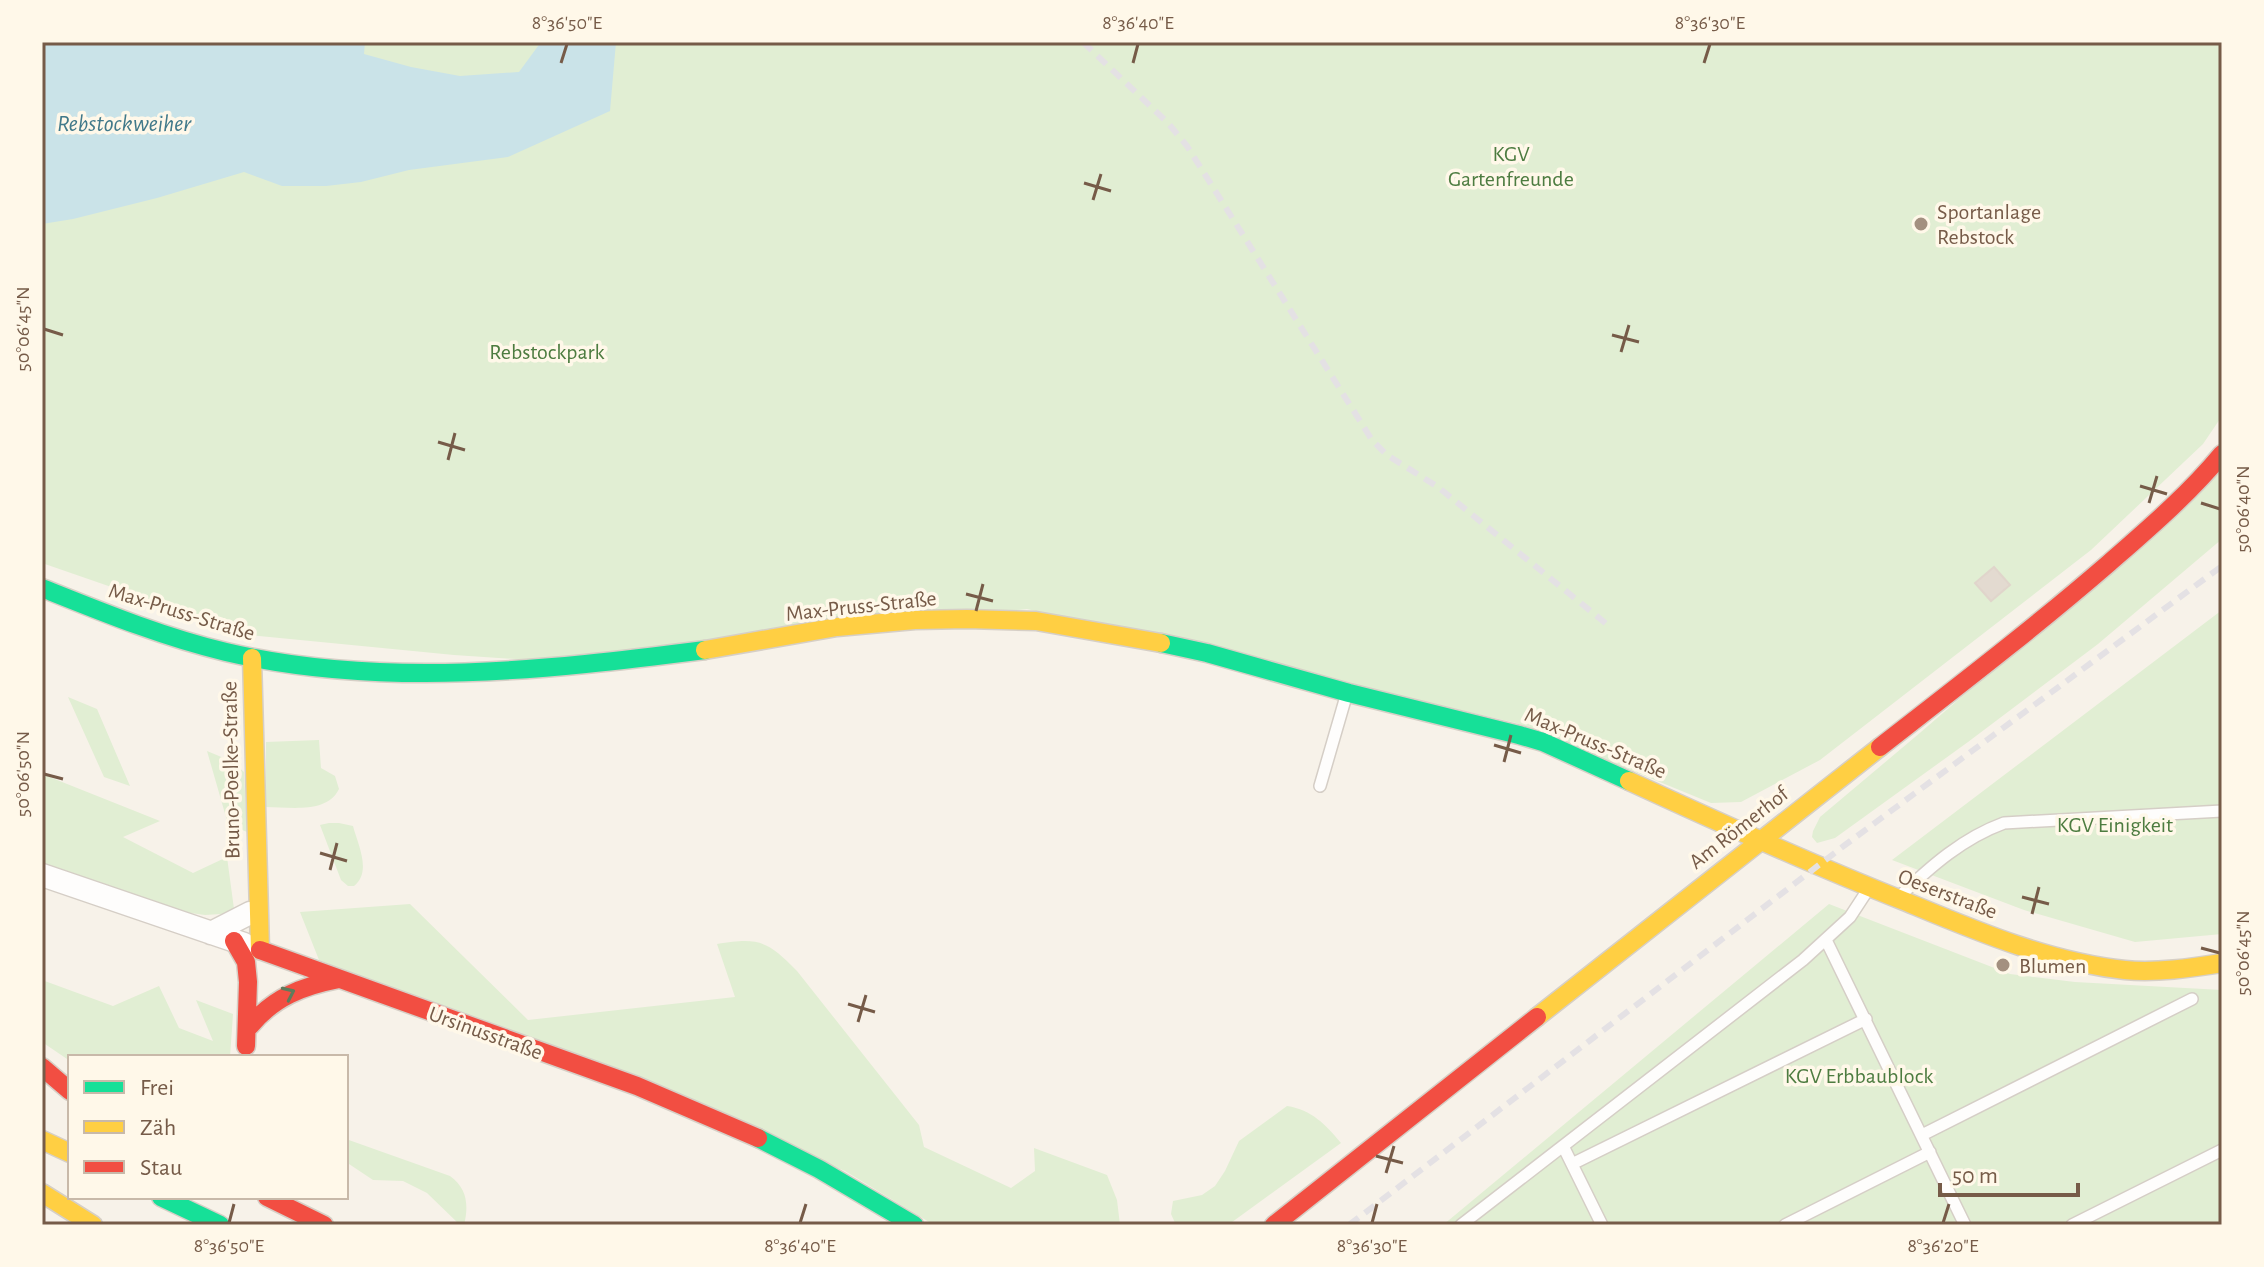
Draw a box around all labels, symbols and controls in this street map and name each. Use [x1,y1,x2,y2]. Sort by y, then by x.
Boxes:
text: 8°36'50"E [532,13,603,33]
text: 8°36'40"E [1102,13,1174,33]
text: 8°36'30"E [1675,13,1746,33]
water label: Rebstockweiher [57,112,192,136]
park label: KGV Gartenfreunde [1448,143,1574,190]
place label: Sportanlage Rebstock [1937,201,2041,248]
marker: Sportanlage Rebstock [1912,215,1930,233]
text: 50°06'45"N [13,286,33,372]
park label: Rebstockpark [489,341,605,363]
text: 50°06'40"N [2233,465,2253,553]
street label: Max-Pruss-Straße [106,579,257,645]
street label: Max-Pruss-Straße [785,587,938,625]
street label: Bruno-Poelke-Straße [218,681,244,859]
street label: Max-Pruss-Straße [1522,703,1670,783]
text: 50°06'50"N [13,731,33,817]
street label: Am Römerhof [1685,782,1793,873]
park label: KGV Einigkeit [2057,814,2173,836]
street label: Oeserstraße [1895,865,2000,923]
text: 50°06'45"N [2233,910,2253,996]
place label: Blumen [2019,955,2086,977]
marker: Blumen [1994,956,2012,974]
one-way arrow [281,987,295,1003]
street label: Ursinusstraße [426,1002,545,1064]
legend [68,1055,348,1199]
park label: KGV Erbbaublock [1785,1065,1933,1087]
text: Frei [140,1076,174,1100]
text: Zäh [140,1116,176,1140]
scale bar [1940,1147,2078,1197]
text: Stau [140,1156,182,1180]
text: 50 m [1952,1164,1998,1188]
text: 8°36'50"E [194,1236,265,1256]
text: 8°36'40"E [764,1236,836,1256]
text: 8°36'30"E [1337,1236,1408,1256]
text: 8°36'20"E [1907,1236,1979,1256]

